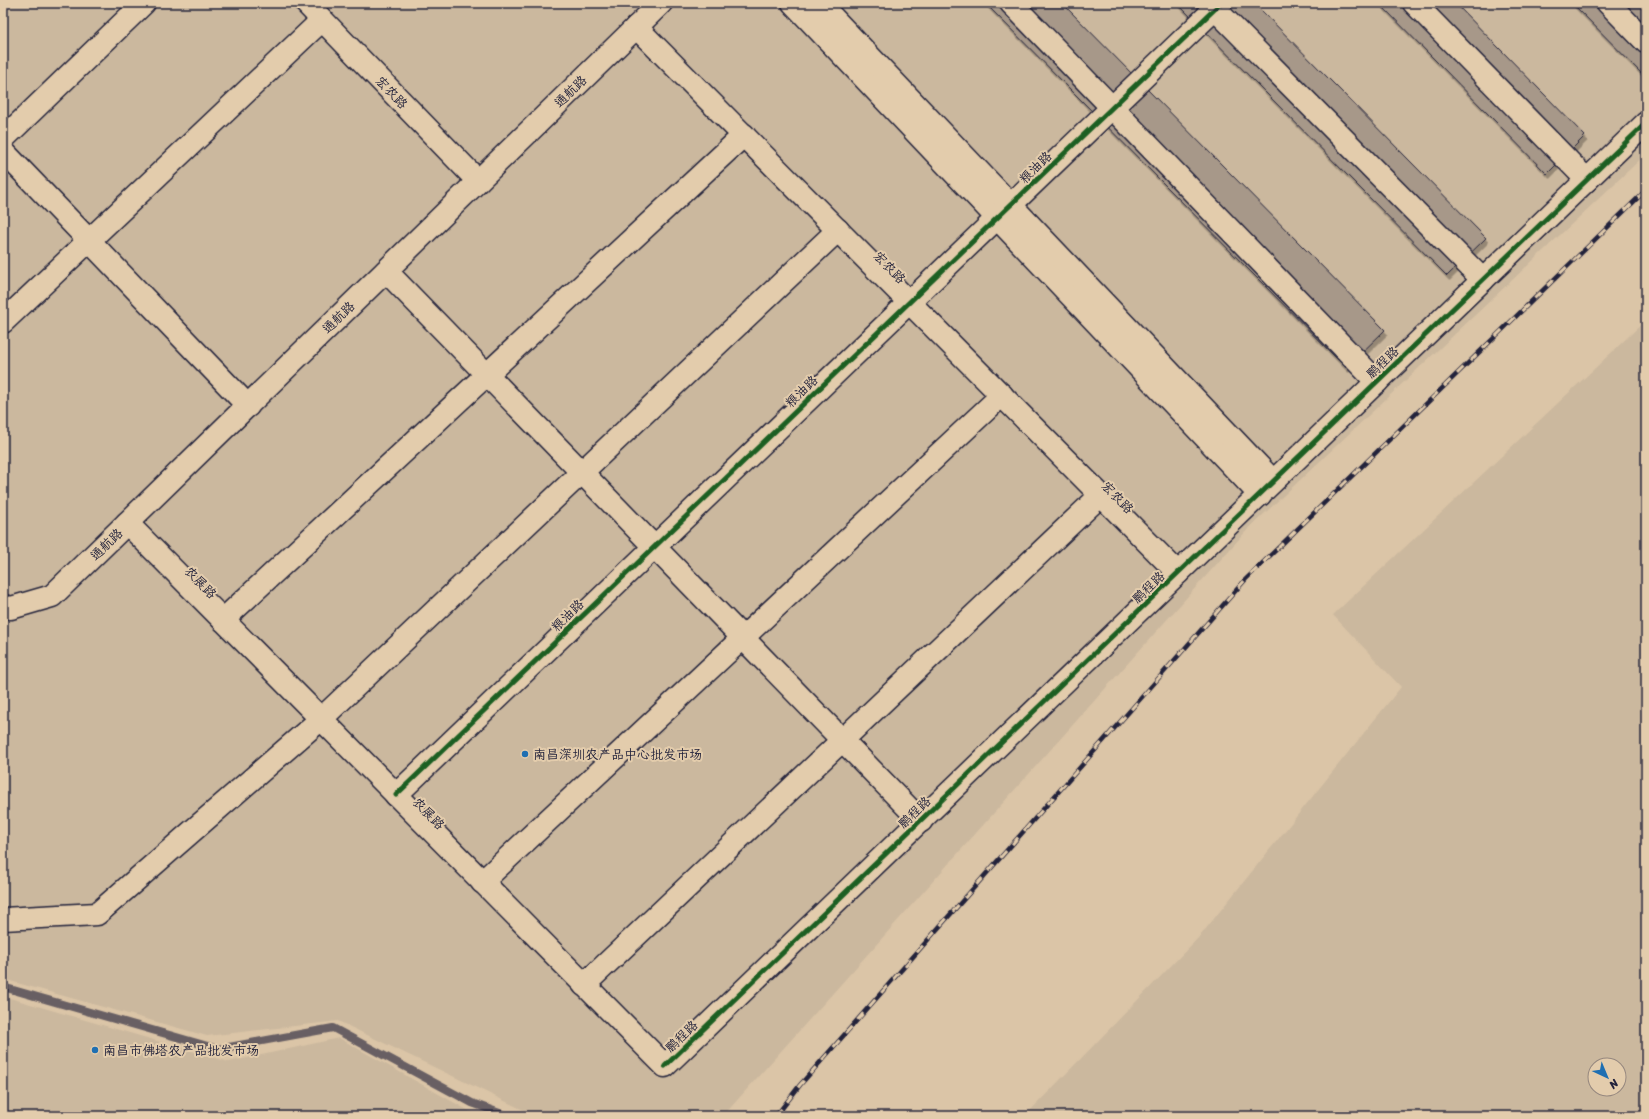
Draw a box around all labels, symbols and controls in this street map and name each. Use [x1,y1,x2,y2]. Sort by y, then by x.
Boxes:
street label: 宏农路 [370,70,413,114]
street label: 通航路 [548,70,592,113]
street label: 粮油路 [1013,146,1057,189]
street label: 宏农路 [868,245,912,289]
street label: 通航路 [316,296,360,339]
street label: 鹏程路 [1360,341,1404,384]
street label: 粮油路 [779,370,823,413]
street label: 宏农路 [1096,475,1140,519]
street label: 通航路 [84,523,128,566]
street label: 农展路 [179,560,223,604]
street label: 鹏程路 [1126,566,1170,609]
street label: 粮油路 [545,594,589,637]
place label: 南昌深圳农产品中心批发市场 [533,743,702,766]
marker: 南昌深圳农产品中心批发市场 [520,749,530,759]
street label: 农展路 [407,791,451,835]
street label: 鹏程路 [892,791,936,834]
street label: 鹏程路 [659,1015,703,1058]
place label: 南昌市佛塔农产品批发市场 [103,1039,259,1062]
marker: 南昌市佛塔农产品批发市场 [90,1045,100,1055]
north arrow [1587,1057,1627,1097]
text: N [1604,1074,1624,1094]

